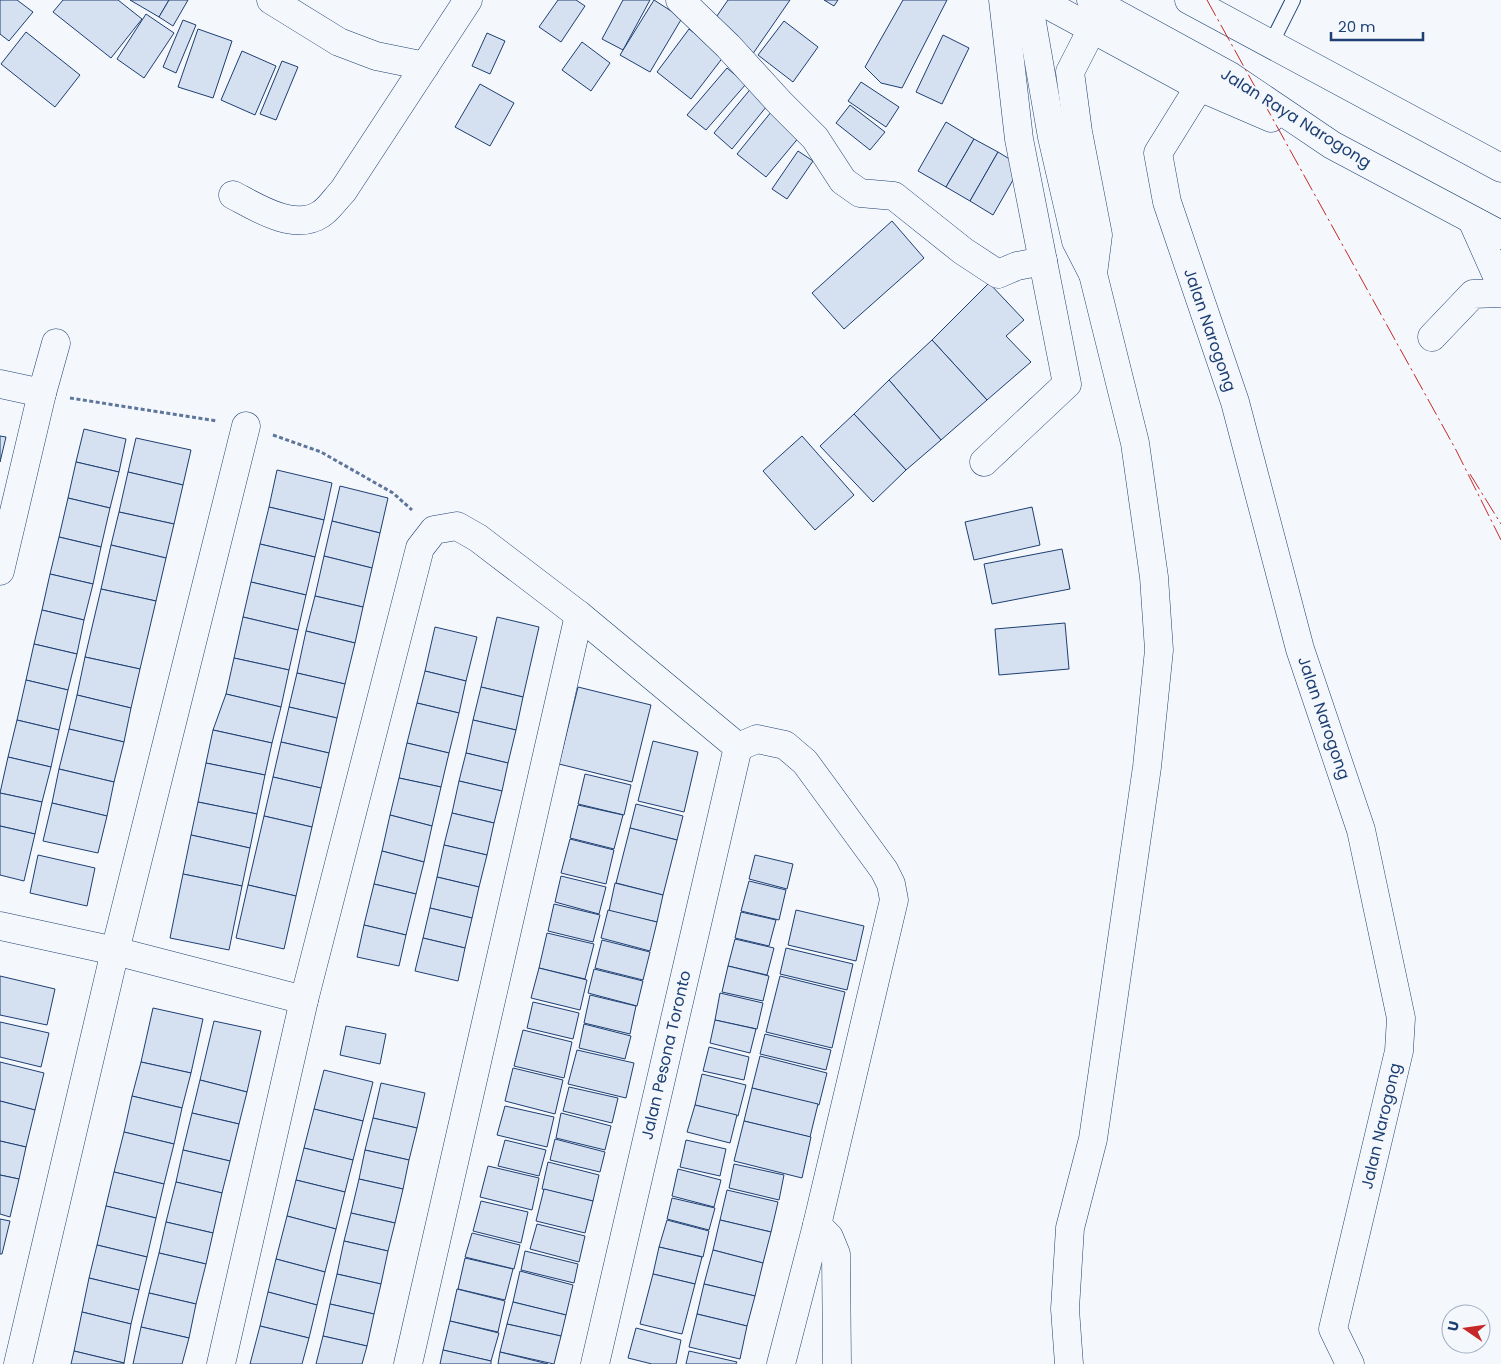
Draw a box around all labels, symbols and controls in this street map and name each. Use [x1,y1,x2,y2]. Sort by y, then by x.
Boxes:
scale bar [1331,10,1424,42]
text: 20 m [1338,16,1376,37]
street label: Jalan Raya Narogong [1216,62,1376,174]
street label: Jalan Narogong [1178,265,1242,395]
street label: Jalan Narogong [1292,653,1356,783]
street label: Jalan Pesona Toronto [635,968,697,1142]
street label: Jalan Narogong [1355,1061,1407,1191]
north arrow [1441,1304,1491,1354]
text: U [1442,1319,1464,1333]

